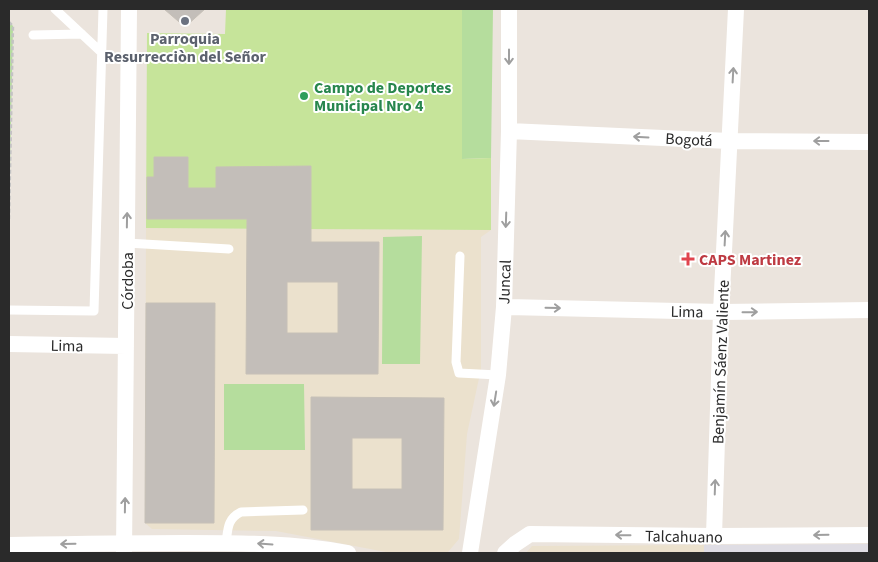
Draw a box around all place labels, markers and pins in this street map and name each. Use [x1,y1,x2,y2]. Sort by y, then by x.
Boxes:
marker: Parroquia Resurrecciòn del Señor [179,15,191,27]
place label: Parroquia Resurrecciòn del Señor [104,28,267,68]
place label: Campo de Deportes Municipal Nro 4 [314,77,451,117]
marker: Campo de Deportes Municipal Nro 4 [298,90,310,102]
place label: CAPS Martinez [699,249,801,271]
marker: CAPS Martinez [681,252,695,266]

